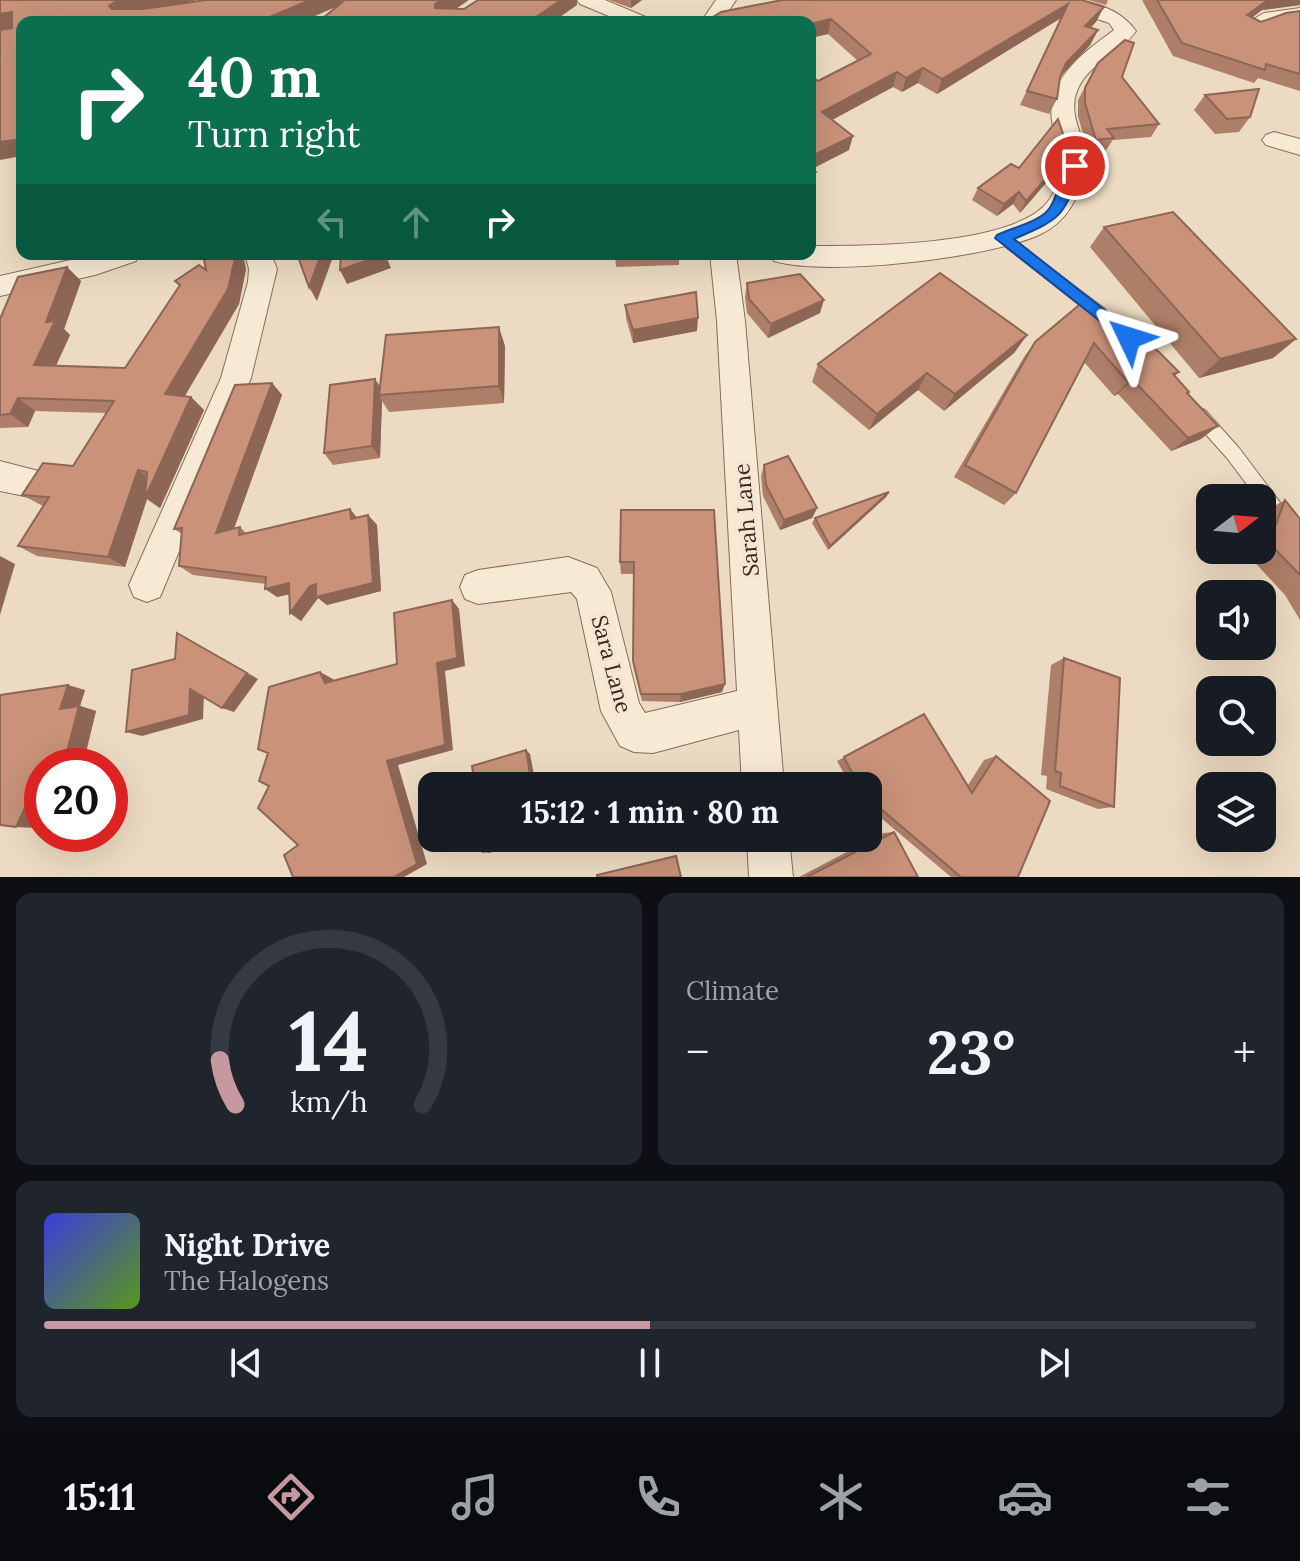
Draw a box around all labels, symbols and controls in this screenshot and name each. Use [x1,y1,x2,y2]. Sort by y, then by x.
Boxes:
text: 40 m [188,41,321,112]
icon: right [56,48,160,152]
text: Turn right [188,111,361,157]
pin [1041,132,1109,200]
icon: arrive [1053,144,1097,188]
icon: left [310,200,354,244]
icon: ahead [394,200,438,244]
icon: right [478,200,522,244]
position arrow [1087,296,1171,380]
street label: Sarah Lane [727,462,765,578]
north arrow [1196,484,1276,564]
map controls [1196,484,1276,852]
button: sound [1196,580,1276,660]
street label: Sara Lane [586,612,639,716]
button: search [1196,676,1276,756]
speed limit sign: 20 [24,748,128,852]
button: layers [1196,772,1276,852]
text: 15:12 · 1 min · 80 m [521,793,779,831]
text: Climate [686,974,779,1007]
text: 14 [289,987,369,1094]
text: 23° [927,1014,1015,1090]
text: − [686,1024,709,1080]
text: + [1233,1024,1256,1080]
text: km/h [290,1083,368,1120]
text: Night Drive [164,1226,330,1264]
text: The Halogens [164,1264,329,1297]
icon: previous [224,1341,268,1385]
icon: pause [628,1341,672,1385]
icon: next [1032,1341,1076,1385]
icon: directions [263,1469,319,1525]
icon: music [447,1469,503,1525]
icon: phone [630,1469,686,1525]
icon: climate [813,1469,869,1525]
icon: car [997,1469,1053,1525]
icon: filters [1180,1469,1236,1525]
text: 15:11 [64,1474,136,1520]

